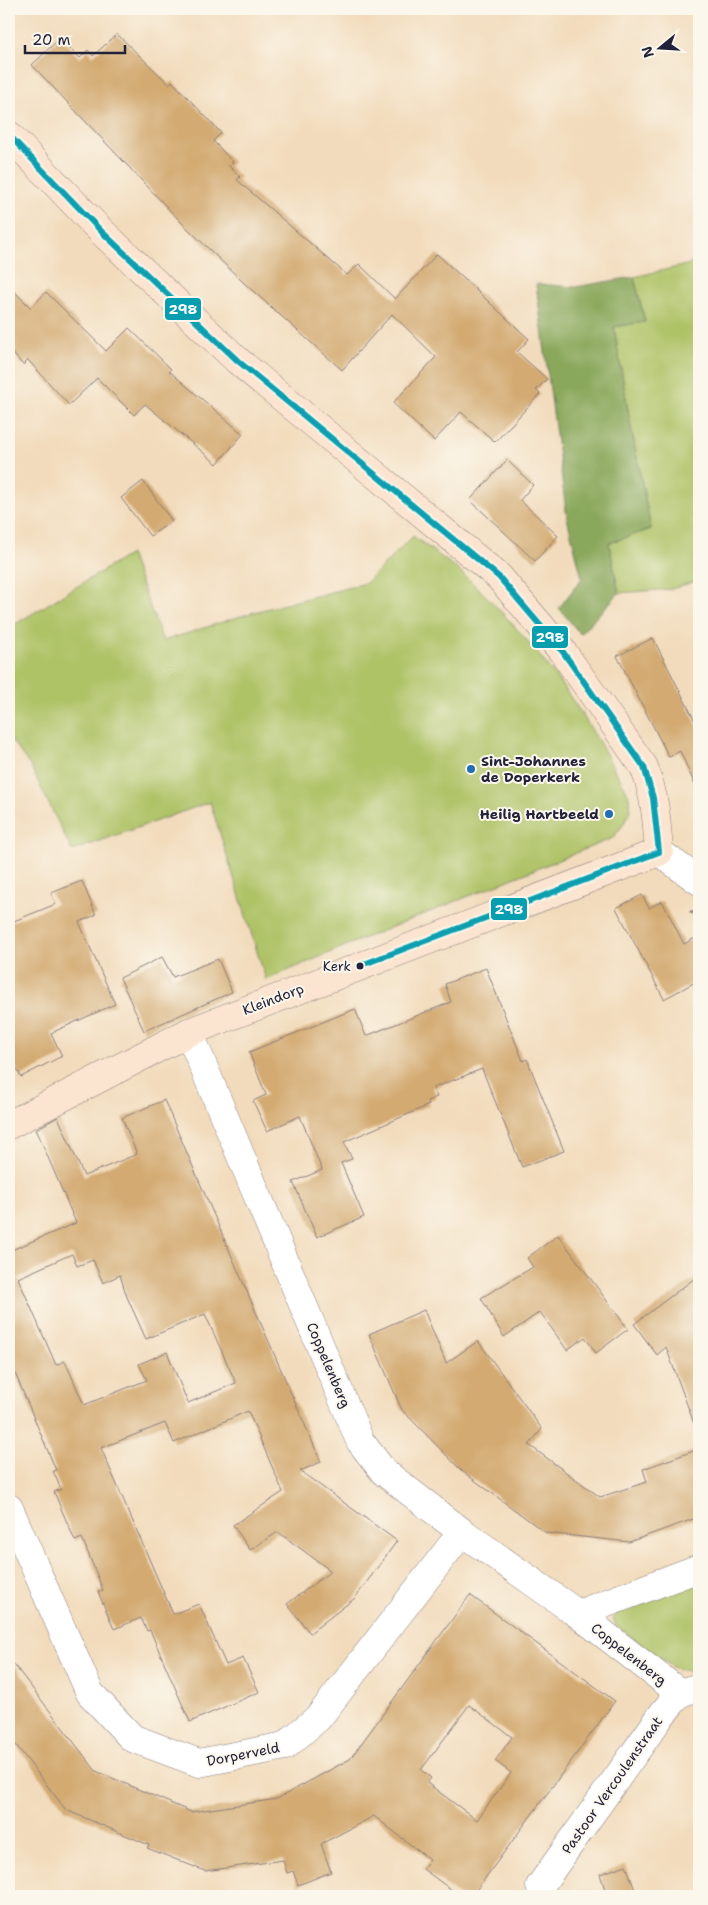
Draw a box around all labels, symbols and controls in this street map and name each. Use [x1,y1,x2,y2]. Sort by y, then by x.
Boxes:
scale bar [25,22,125,54]
north arrow [636,22,686,72]
text: 20 m [32,30,71,50]
text: N [637,44,658,60]
line badge: 298 [164,297,202,321]
text: 298 [169,300,198,318]
line badge: 298 [531,625,569,649]
text: 298 [536,628,565,646]
place label: Sint-Johannes de Doperkerk [481,752,586,786]
marker: Sint-Johannes de Doperkerk [465,763,477,775]
place label: Heilig Hartbeeld [480,805,599,823]
marker: Heilig Hartbeeld [603,808,615,820]
line badge: 298 [490,897,528,921]
text: 298 [495,900,524,918]
place label: Kerk [323,958,351,975]
marker: Kerk [355,961,365,971]
street label: Kleindorp [240,979,306,1019]
street label: Coppelenberg [303,1319,355,1411]
street label: Coppelenberg [588,1619,670,1689]
street label: Pastoor Vercoulenstraat [558,1713,666,1857]
street label: Dorperveld [205,1738,281,1770]

